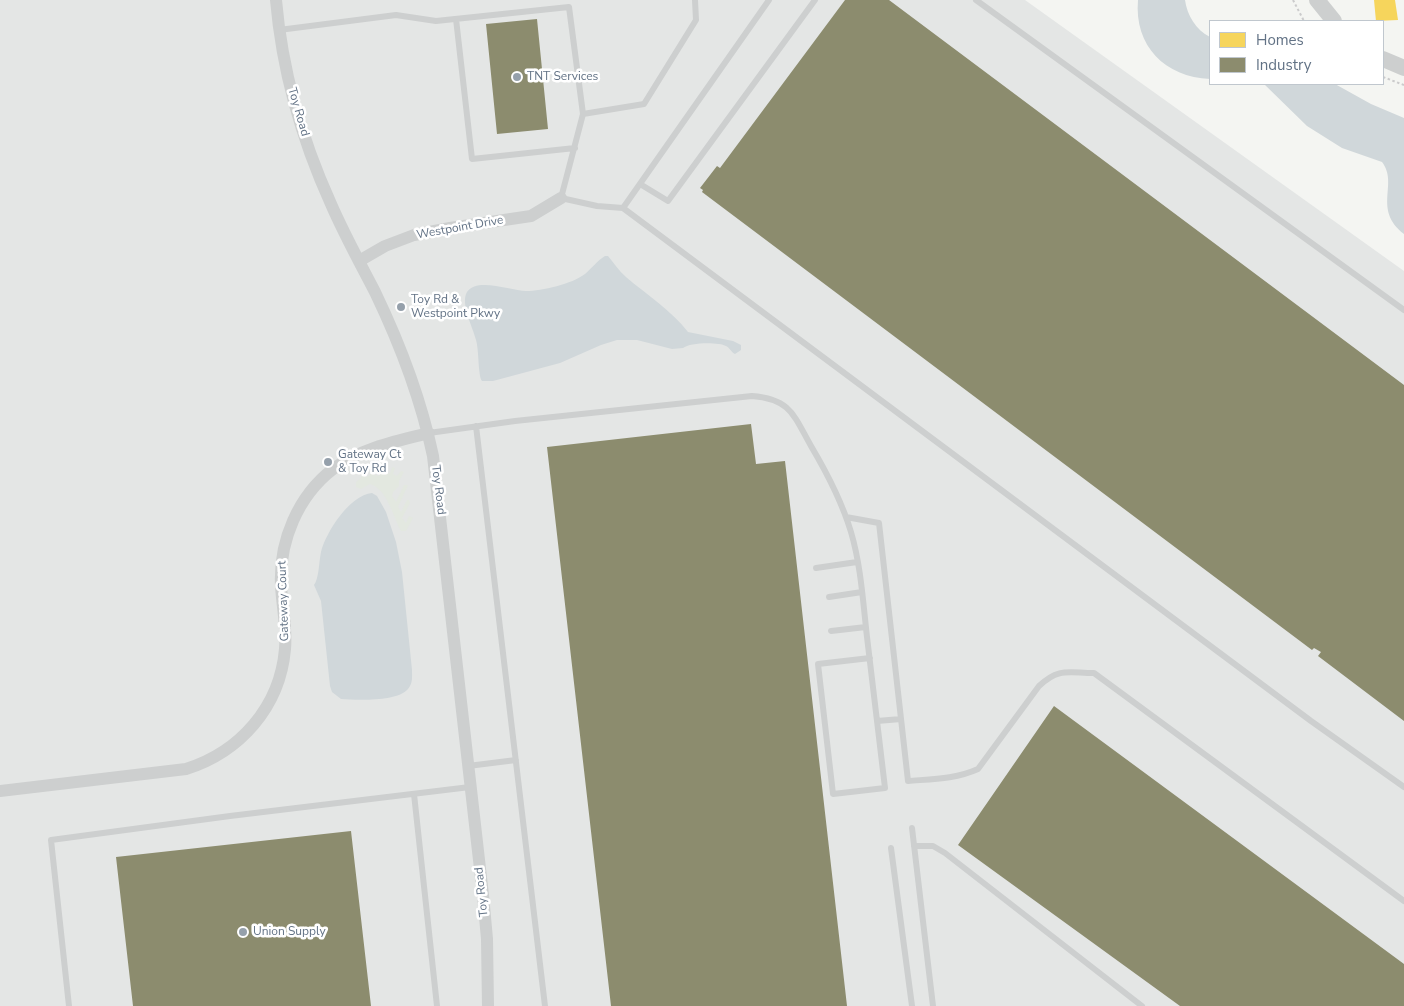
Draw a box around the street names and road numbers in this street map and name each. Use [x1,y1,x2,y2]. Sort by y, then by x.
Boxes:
street label: Toy Road [284,86,312,138]
street label: Westpoint Drive [416,213,504,243]
street label: Toy Road [428,464,448,516]
street label: Gateway Court [275,560,293,642]
street label: Toy Road [472,866,492,918]

